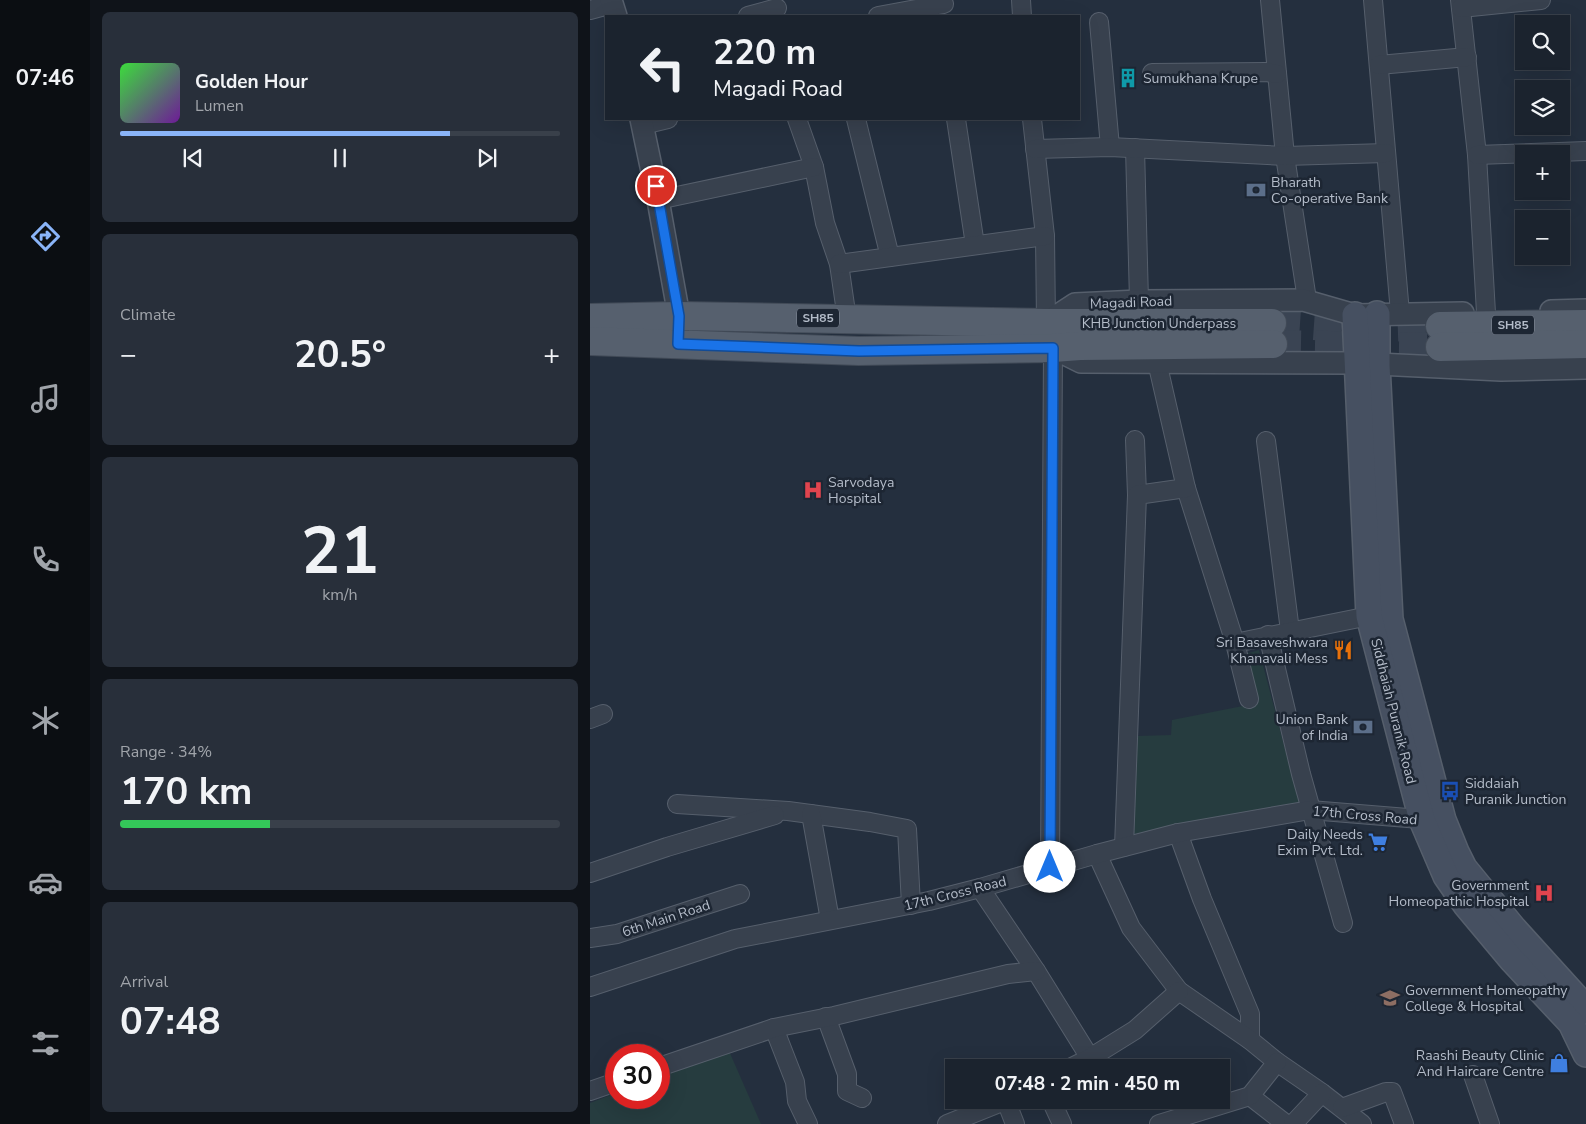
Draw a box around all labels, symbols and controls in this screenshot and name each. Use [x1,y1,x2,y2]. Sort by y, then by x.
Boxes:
map controls [1515,15,1570,265]
button: search [1515,15,1570,70]
text: 220 m [713,29,816,76]
icon: left [630,35,695,100]
text: 07:46 [16,63,74,93]
building icon: Sumukhana Krupe [1117,67,1139,89]
text: Golden Hour [195,69,308,95]
place label: Sumukhana Krupe [1143,69,1258,88]
text: Magadi Road [713,74,843,104]
button: layers [1515,80,1570,135]
text: Lumen [195,95,244,117]
icon: previous [179,144,207,172]
icon: pause [326,144,354,172]
icon: next [473,144,501,172]
button: + [1515,145,1570,200]
pin [635,165,677,207]
icon: arrive [642,172,670,200]
place label: Bharath Co-operative Bank [1271,173,1389,208]
bank icon: Bharath Co-operative Bank [1245,179,1267,201]
button: − [1515,210,1570,265]
icon: directions [28,219,63,254]
street label: Magadi Road [1089,292,1173,313]
text: Climate [120,304,175,326]
road number: SH85 [797,308,839,328]
street label: KHB Junction Underpass [1082,314,1237,333]
road number: SH85 [1492,316,1534,334]
text: 20.5° [294,329,386,380]
text: − [120,336,137,374]
text: + [543,336,560,374]
icon: music [28,381,63,416]
place label: Sarvodaya Hospital [828,473,894,508]
hospital icon: Sarvodaya Hospital [802,479,824,501]
text: 21 [301,507,379,596]
icon: phone [28,542,63,577]
text: km/h [322,584,358,606]
place label: Sri Basaveshwara Khanavali Mess [1216,633,1328,668]
street label: Siddhaiah Puranik Road [1366,636,1421,786]
restaurant icon: Sri Basaveshwara Khanavali Mess [1332,639,1354,661]
icon: climate [28,703,63,738]
place label: Union Bank of India [1275,710,1349,745]
bank icon: Union Bank of India [1352,716,1374,738]
text: Range · 34% [120,741,212,763]
text: 170 km [120,766,252,817]
place label: Siddaiah Puranik Junction [1465,774,1567,809]
bus stop icon: Siddaiah Puranik Junction [1439,780,1461,802]
street label: 17th Cross Road [1312,801,1418,830]
place label: Daily Needs Exim Pvt. Ltd. [1277,825,1363,860]
supermarket icon: Daily Needs Exim Pvt. Ltd. [1367,831,1389,853]
position arrow [1023,840,1075,892]
icon: car [28,865,63,900]
street label: 17th Cross Road [902,872,1008,915]
place label: Government Homeopathic Hospital [1389,876,1530,911]
hospital icon: Government Homeopathic Hospital [1533,882,1555,904]
street label: 6th Main Road [620,895,713,942]
text: Arrival [120,971,168,993]
place label: Government Homeopathy College & Hospital [1405,981,1568,1016]
school or university icon: Government Homeopathy College & Hospital [1379,987,1401,1009]
text: 07:48 [120,996,221,1047]
icon: filters [28,1026,63,1061]
speed limit sign: 30 [605,1044,670,1109]
place label: Raashi Beauty Clinic And Haircare Centre [1416,1046,1545,1081]
shop icon: Raashi Beauty Clinic And Haircare Centre [1548,1052,1570,1074]
text: 07:48 · 2 min · 450 m [995,1071,1180,1097]

